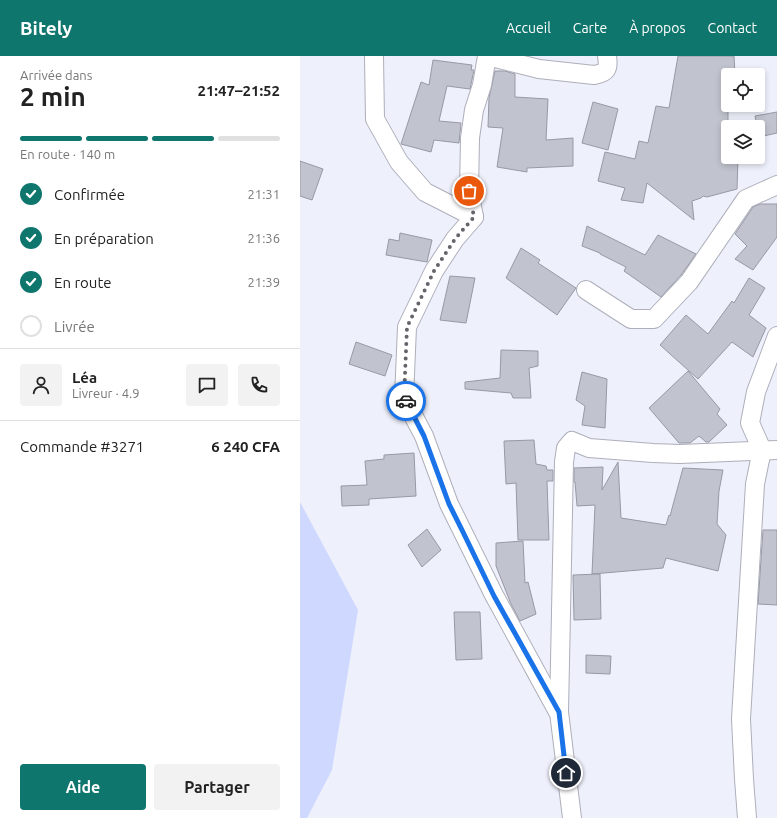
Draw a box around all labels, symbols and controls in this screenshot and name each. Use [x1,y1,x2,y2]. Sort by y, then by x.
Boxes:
text: Bitely [20,17,72,39]
text: Accueil [506,20,551,36]
text: Carte [573,20,607,36]
text: À propos [629,20,686,36]
text: Contact [708,20,757,36]
text: Arrivée dans [20,68,92,82]
map controls [721,68,765,164]
button: locate [721,68,765,112]
text: 2 min [20,82,86,111]
text: 21:47–21:52 [197,82,280,99]
button: layers [721,120,765,164]
text: En route · 140 m [20,147,115,161]
pin [452,174,486,208]
icon: bag [458,180,480,202]
icon: check [20,183,42,205]
text: Confirmée [54,186,125,203]
text: 21:31 [247,187,280,201]
icon: check [20,227,42,249]
text: En préparation [54,230,154,247]
text: 21:36 [247,231,280,245]
icon: check [20,271,42,293]
text: En route [54,274,112,291]
text: 21:39 [247,275,280,289]
text: Livrée [54,318,95,335]
button: person [20,364,62,406]
button: chat [186,364,228,406]
button: phone [238,364,280,406]
text: Léa [72,369,97,386]
courier [386,381,426,421]
text: Livreur · 4.9 [72,386,140,400]
icon: car [395,390,417,412]
text: Commande #3271 [20,438,144,455]
text: 6 240 CFA [211,438,280,455]
pin [549,756,583,790]
icon: home [555,762,577,784]
button: Aide [20,764,146,810]
button: Partager [154,764,280,810]

